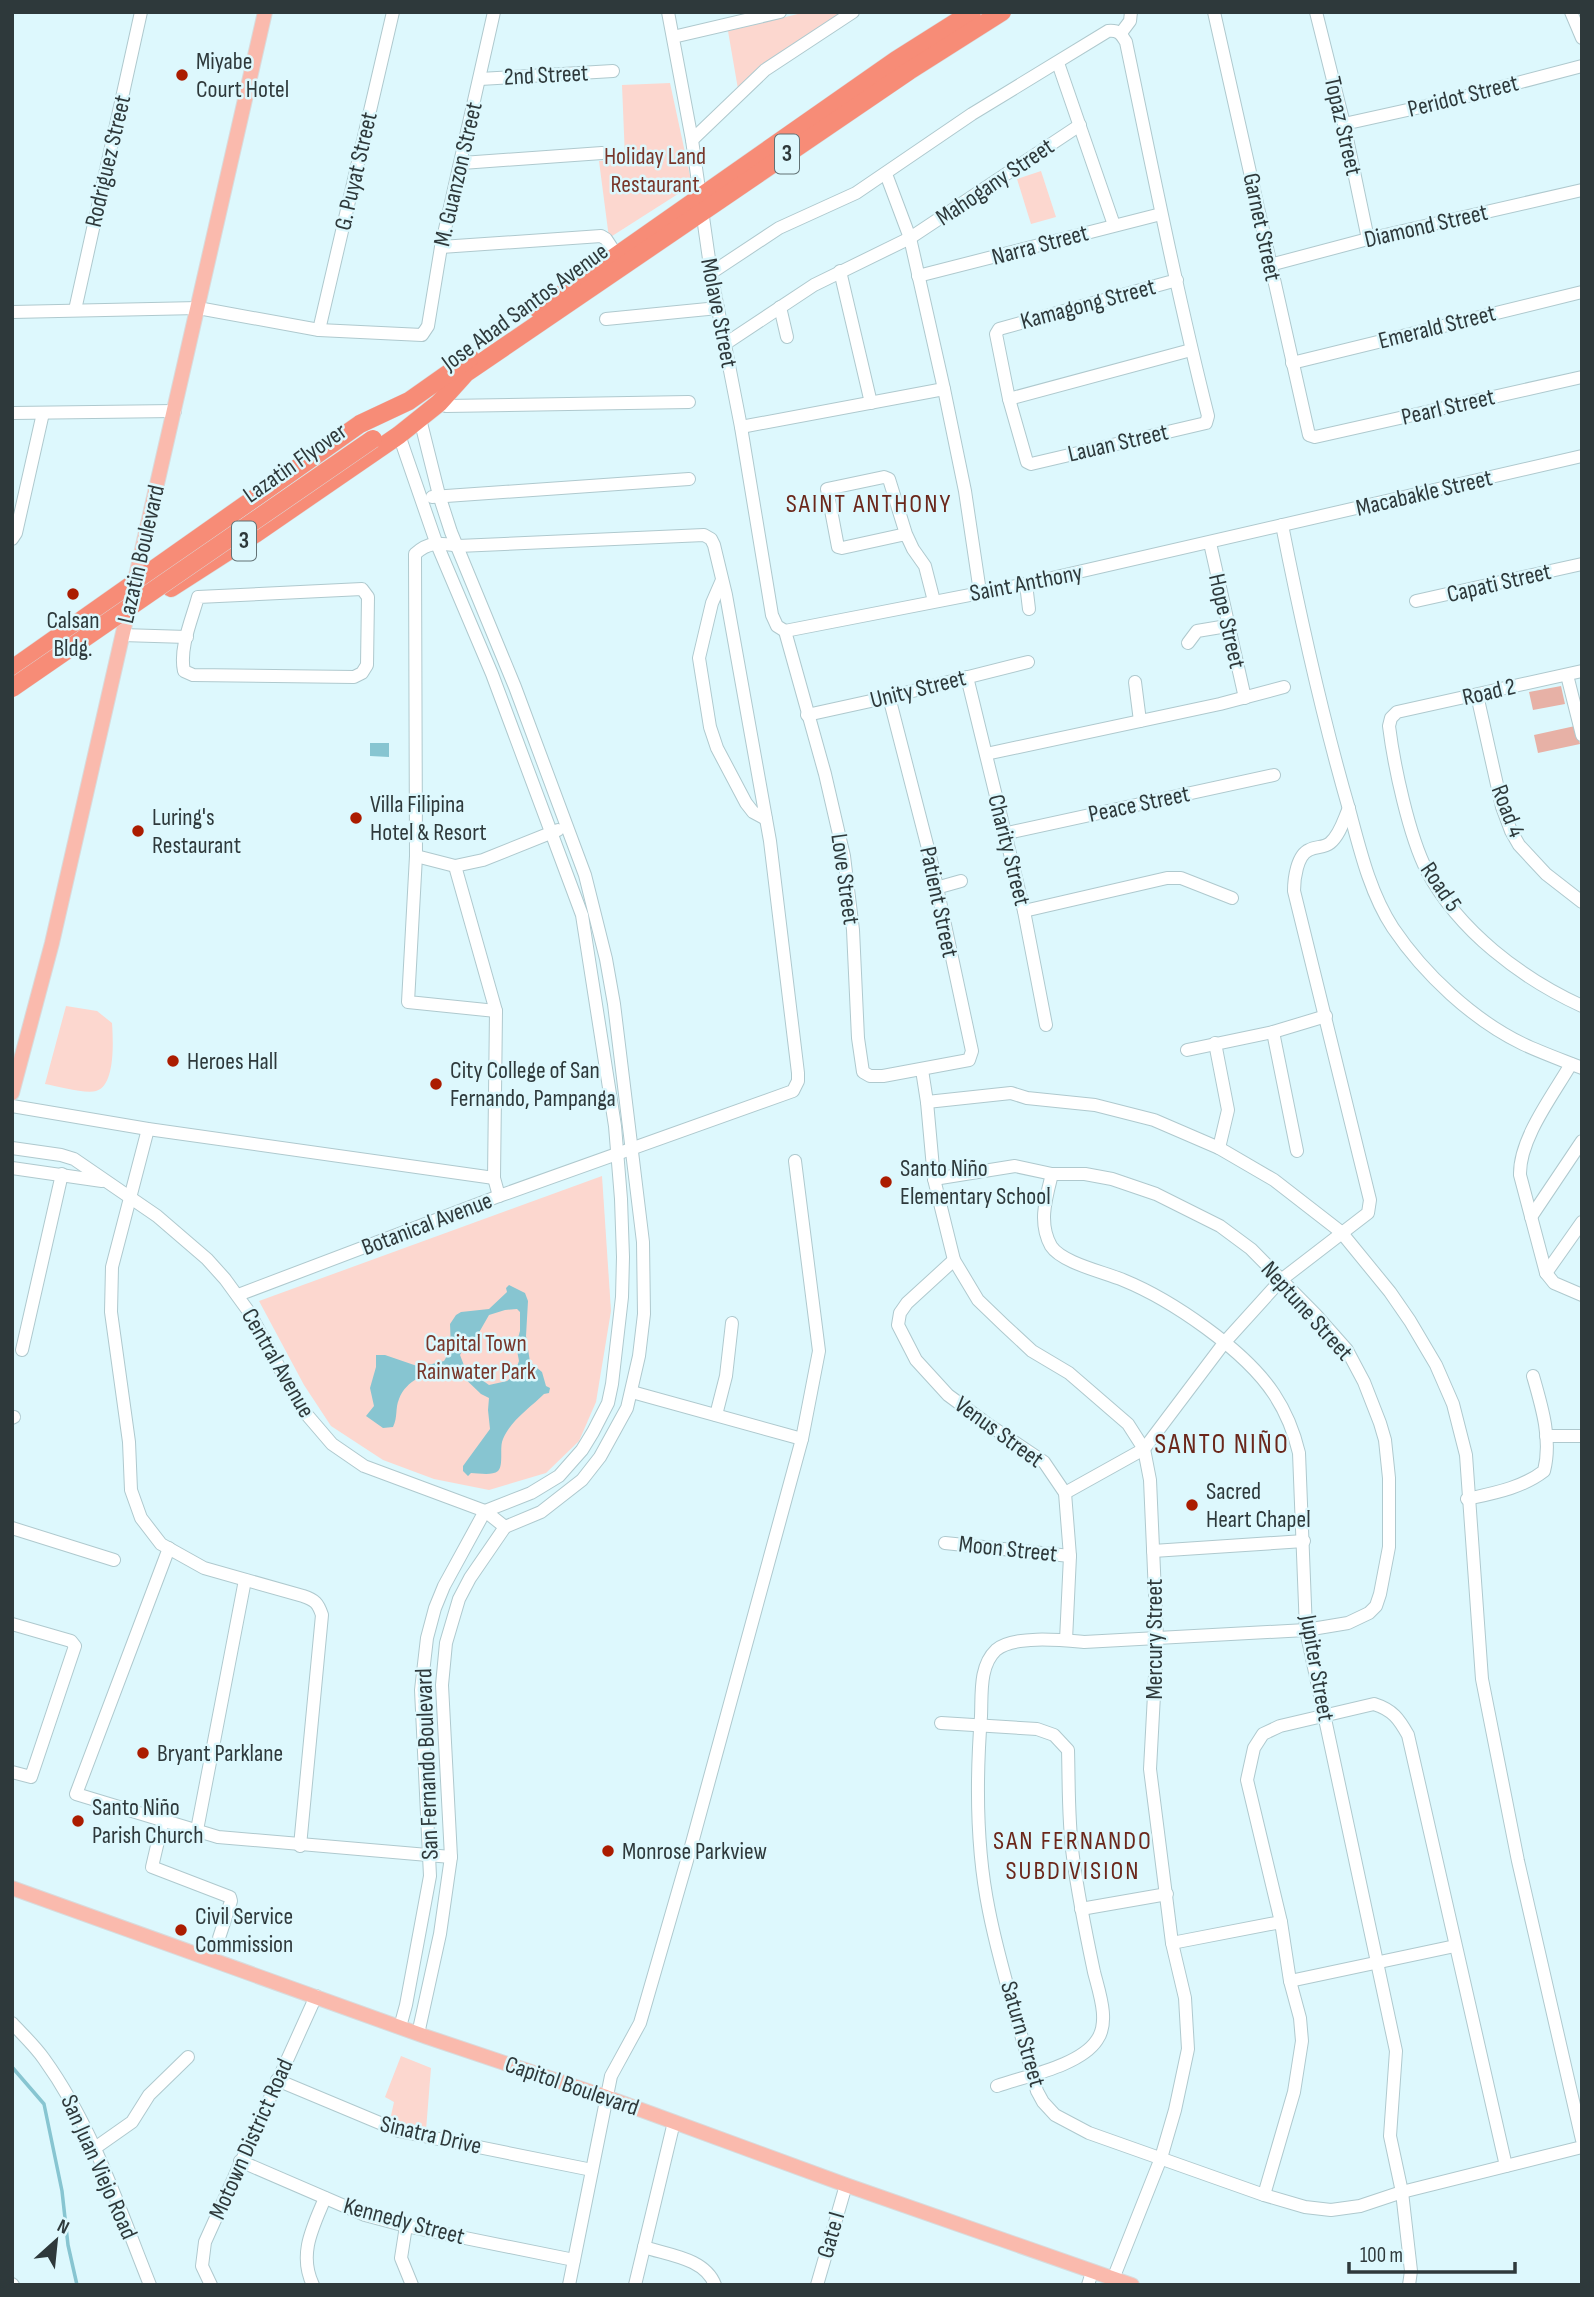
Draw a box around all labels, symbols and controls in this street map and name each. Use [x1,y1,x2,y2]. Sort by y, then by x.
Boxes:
place label: Miyabe Court Hotel [196,47,289,104]
street label: 2nd Street [503,58,589,92]
marker: Miyabe Court Hotel [174,67,190,83]
street label: Peridot Street [1405,68,1521,124]
street label: Topaz Street [1318,74,1368,178]
street label: Rodriguez Street [79,92,137,230]
street label: M. Guanzon Street [427,99,489,249]
street label: G. Puyat Street [328,109,384,233]
street label: Mahogany Street [930,132,1060,232]
road number: 3 [775,134,799,174]
park label: Holiday Land Restaurant [604,142,706,199]
street label: Garnet Street [1236,170,1288,284]
street label: Diamond Street [1362,198,1490,254]
street label: Narra Street [989,218,1091,272]
street label: Jose Abad Santos Avenue [435,237,614,378]
street label: Molave Street [694,256,744,370]
street label: Kamagong Street [1017,272,1159,336]
street label: Emerald Street [1375,298,1499,356]
street label: Pearl Street [1399,382,1497,432]
street label: Lazatin Flyover [238,417,353,509]
street label: Lauan Street [1065,417,1171,469]
street label: Macabakle Street [1353,463,1495,523]
street label: Lazatin Boulevard [111,482,171,626]
district label: SAINT ANTHONY [786,489,952,520]
road number: 3 [232,522,256,561]
street label: Capati Street [1444,557,1554,609]
street label: Saint Anthony [967,558,1085,608]
street label: Hope Street [1202,571,1252,671]
marker: Calsan Bldg. [65,586,81,602]
place label: Calsan Bldg. [47,606,99,663]
street label: Unity Street [867,663,969,715]
street label: Road 2 [1460,672,1518,712]
street label: Peace Street [1086,779,1192,829]
street label: Road 4 [1485,781,1531,841]
place label: Villa Filipina Hotel & Resort [370,790,487,847]
street label: Charity Street [981,791,1037,909]
place label: Luring's Restaurant [152,803,241,860]
marker: Villa Filipina Hotel & Resort [348,810,364,826]
marker: Luring's Restaurant [130,823,146,839]
street label: Love Street [824,832,866,926]
street label: Patient Street [913,844,965,960]
street label: Road 5 [1414,857,1468,917]
place label: Heroes Hall [187,1047,278,1076]
marker: Heroes Hall [165,1053,181,1069]
place label: City College of San Fernando, Pampanga [450,1056,616,1113]
marker: City College of San Fernando, Pampanga [428,1076,444,1092]
place label: Santo Niño Elementary School [900,1154,1051,1211]
marker: Santo Niño Elementary School [878,1174,894,1190]
street label: Botanical Avenue [358,1186,496,1262]
street label: Neptune Street [1255,1255,1359,1367]
street label: Central Avenue [235,1303,321,1423]
park label: Capital Town Rainwater Park [416,1329,536,1386]
street label: Venus Street [949,1390,1049,1474]
district label: SANTO NIÑO [1154,1428,1290,1461]
place label: Sacred Heart Chapel [1206,1477,1311,1534]
marker: Sacred Heart Chapel [1184,1497,1200,1513]
street label: Moon Street [957,1529,1059,1569]
street label: Mercury Street [1140,1579,1169,1699]
street label: Jupiter Street [1293,1612,1341,1723]
street label: San Fernando Boulevard [409,1668,445,1860]
place label: Bryant Parklane [157,1739,283,1768]
marker: Bryant Parklane [135,1745,151,1761]
place label: Santo Niño Parish Church [92,1793,203,1850]
marker: Santo Niño Parish Church [70,1813,86,1829]
district label: SAN FERNANDO SUBDIVISION [993,1826,1153,1887]
place label: Monrose Parkview [622,1837,767,1866]
marker: Monrose Parkview [600,1843,616,1859]
place label: Civil Service Commission [195,1902,293,1959]
marker: Civil Service Commission [173,1922,189,1938]
street label: Saturn Street [994,1978,1052,2090]
street label: Capitol Boulevard [501,2050,643,2122]
street label: Motown District Road [203,2054,299,2224]
street label: San Juan Viejo Road [54,2090,144,2244]
street label: Sinatra Drive [378,2109,484,2161]
street label: Kennedy Street [340,2191,468,2251]
north arrow [21,2206,91,2276]
street label: Gate I [811,2209,851,2261]
text: N [53,2215,73,2240]
scale bar [1349,2230,1515,2274]
text: 100 m [1360,2243,1403,2268]

